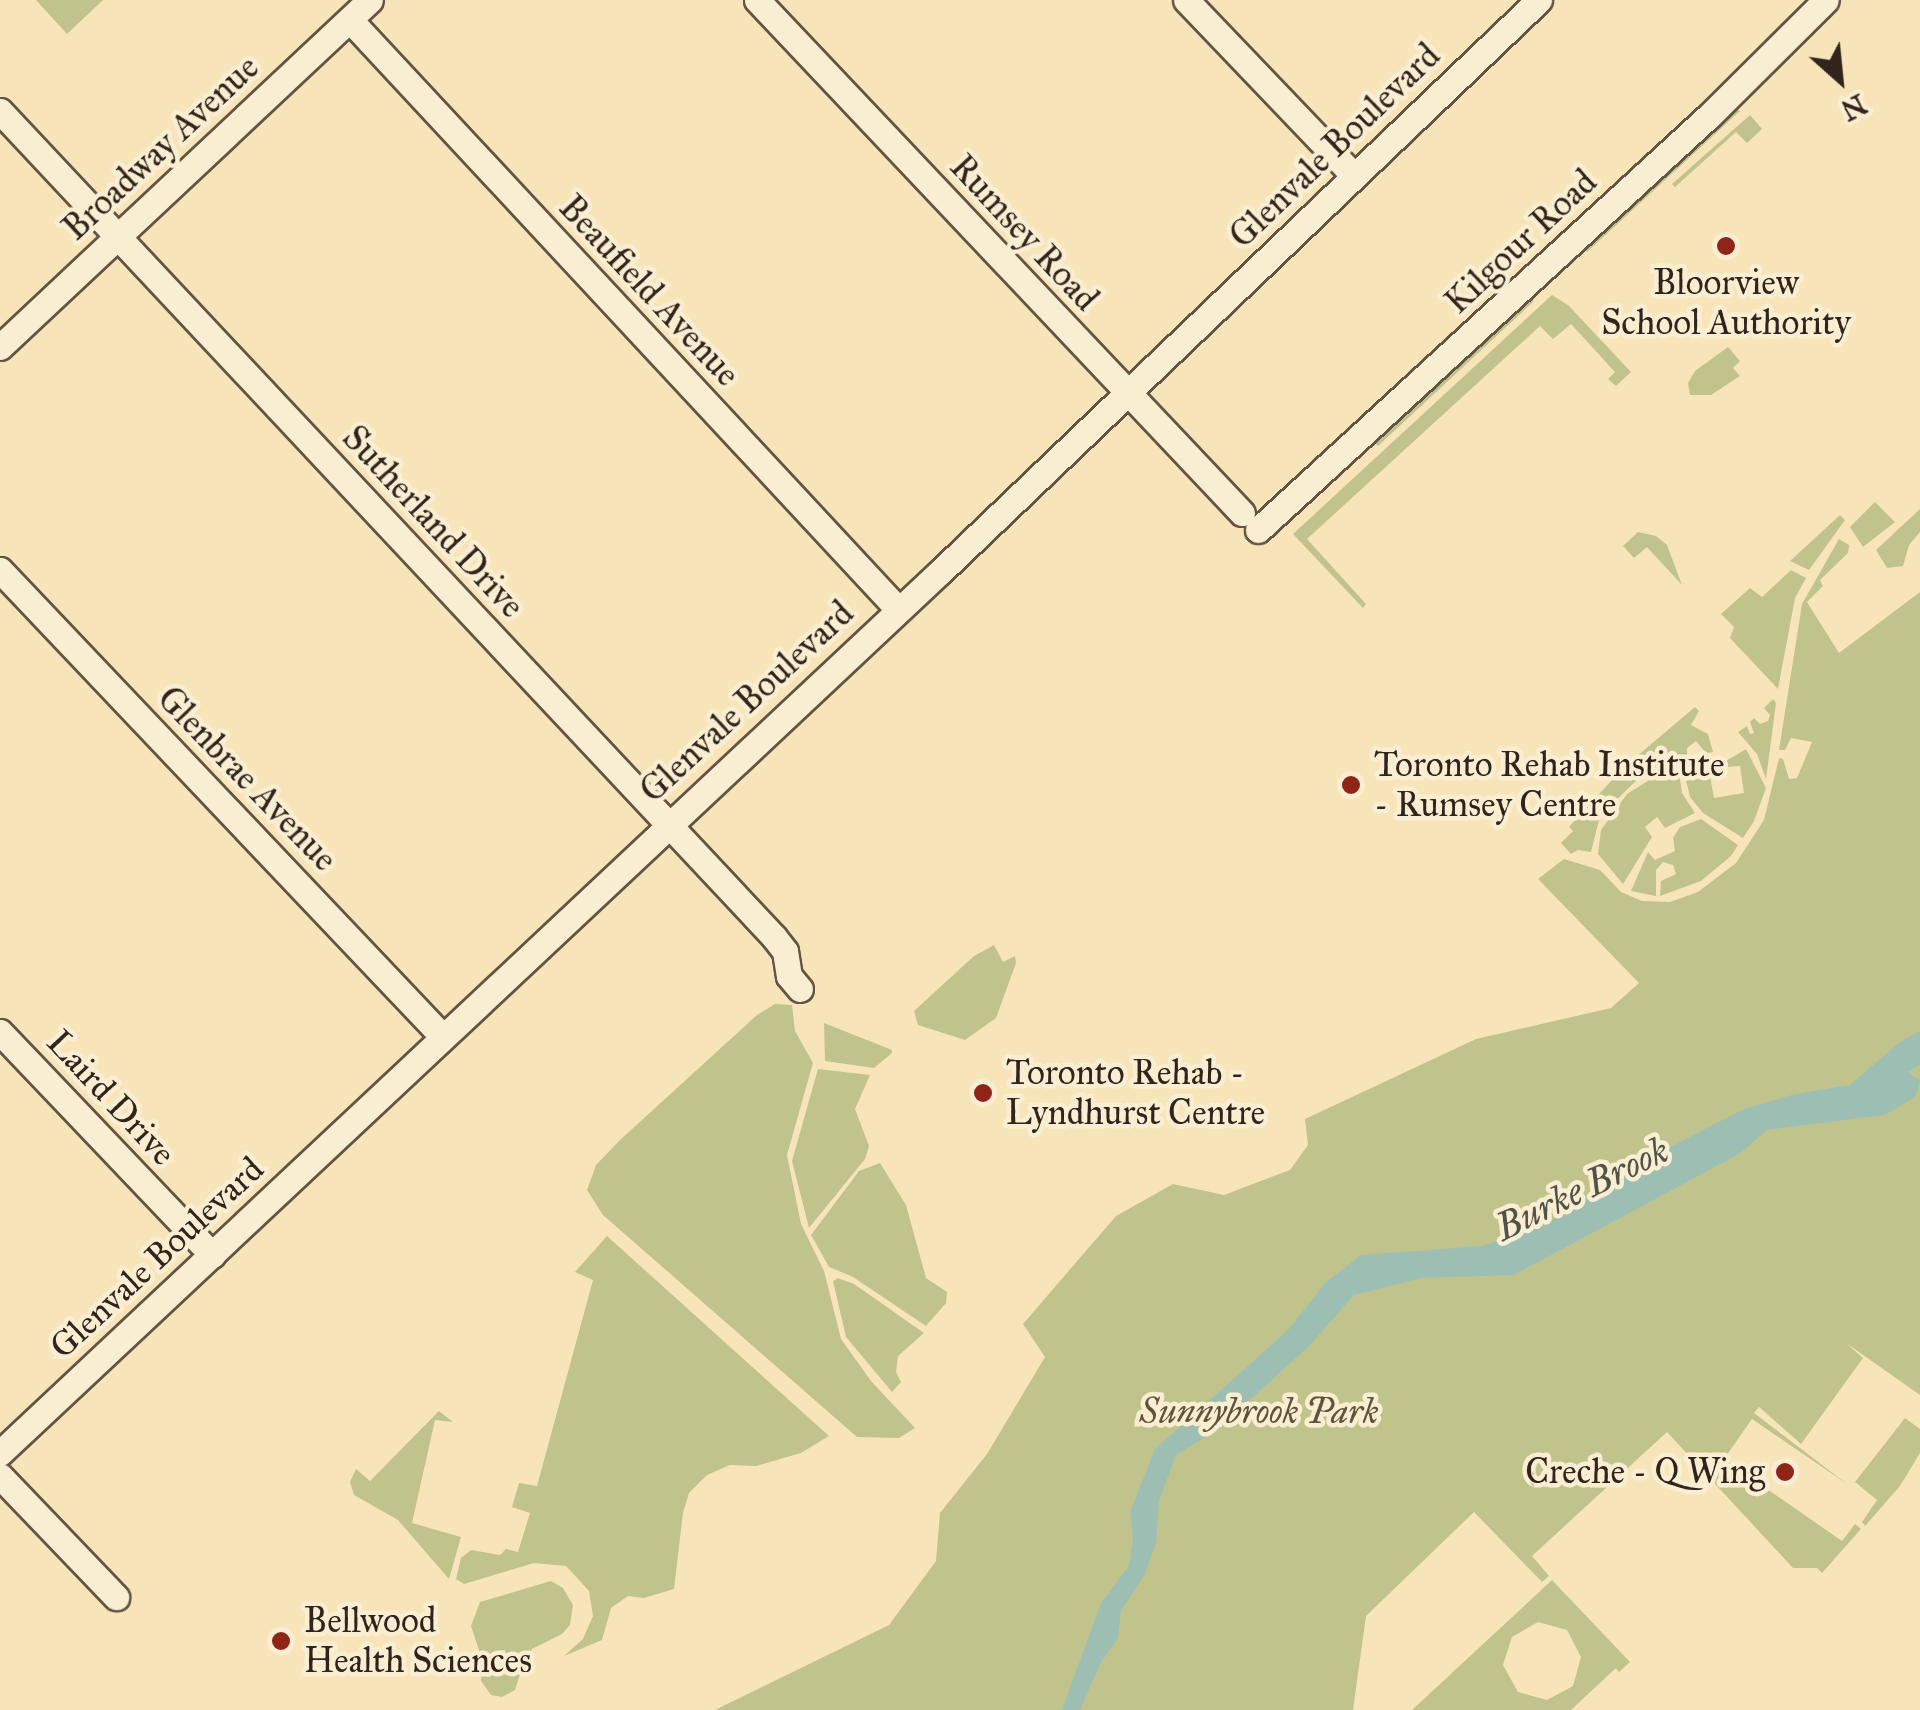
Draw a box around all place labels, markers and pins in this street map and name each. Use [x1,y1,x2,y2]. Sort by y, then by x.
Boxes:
marker: Bloorview School Authority [1715,235,1737,257]
place label: Bloorview School Authority [1601,262,1851,344]
place label: Toronto Rehab Institute - Rumsey Centre [1374,744,1725,826]
marker: Toronto Rehab Institute - Rumsey Centre [1338,772,1364,798]
place label: Toronto Rehab - Lyndhurst Centre [1006,1052,1265,1134]
marker: Toronto Rehab - Lyndhurst Centre [970,1080,996,1106]
place label: Creche - Q Wing [1525,1451,1765,1493]
marker: Creche - Q Wing [1774,1461,1796,1483]
place label: Bellwood Health Sciences [304,1600,532,1682]
marker: Bellwood Health Sciences [268,1628,294,1654]

